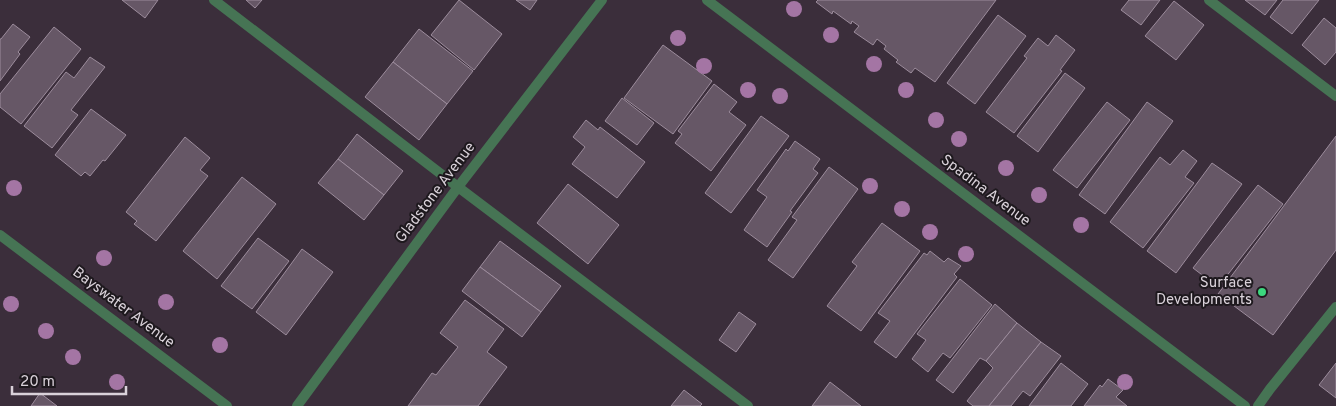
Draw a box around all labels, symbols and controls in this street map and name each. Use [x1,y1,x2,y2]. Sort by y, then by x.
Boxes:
street label: Gladstone Avenue [392,139,480,247]
street label: Spadina Avenue [936,151,1034,231]
street label: Bayswater Avenue [68,263,178,353]
place label: Surface Developments [1156,274,1252,310]
marker: Surface Developments [1256,286,1268,298]
scale bar [12,364,126,396]
text: 20 m [20,373,55,392]

